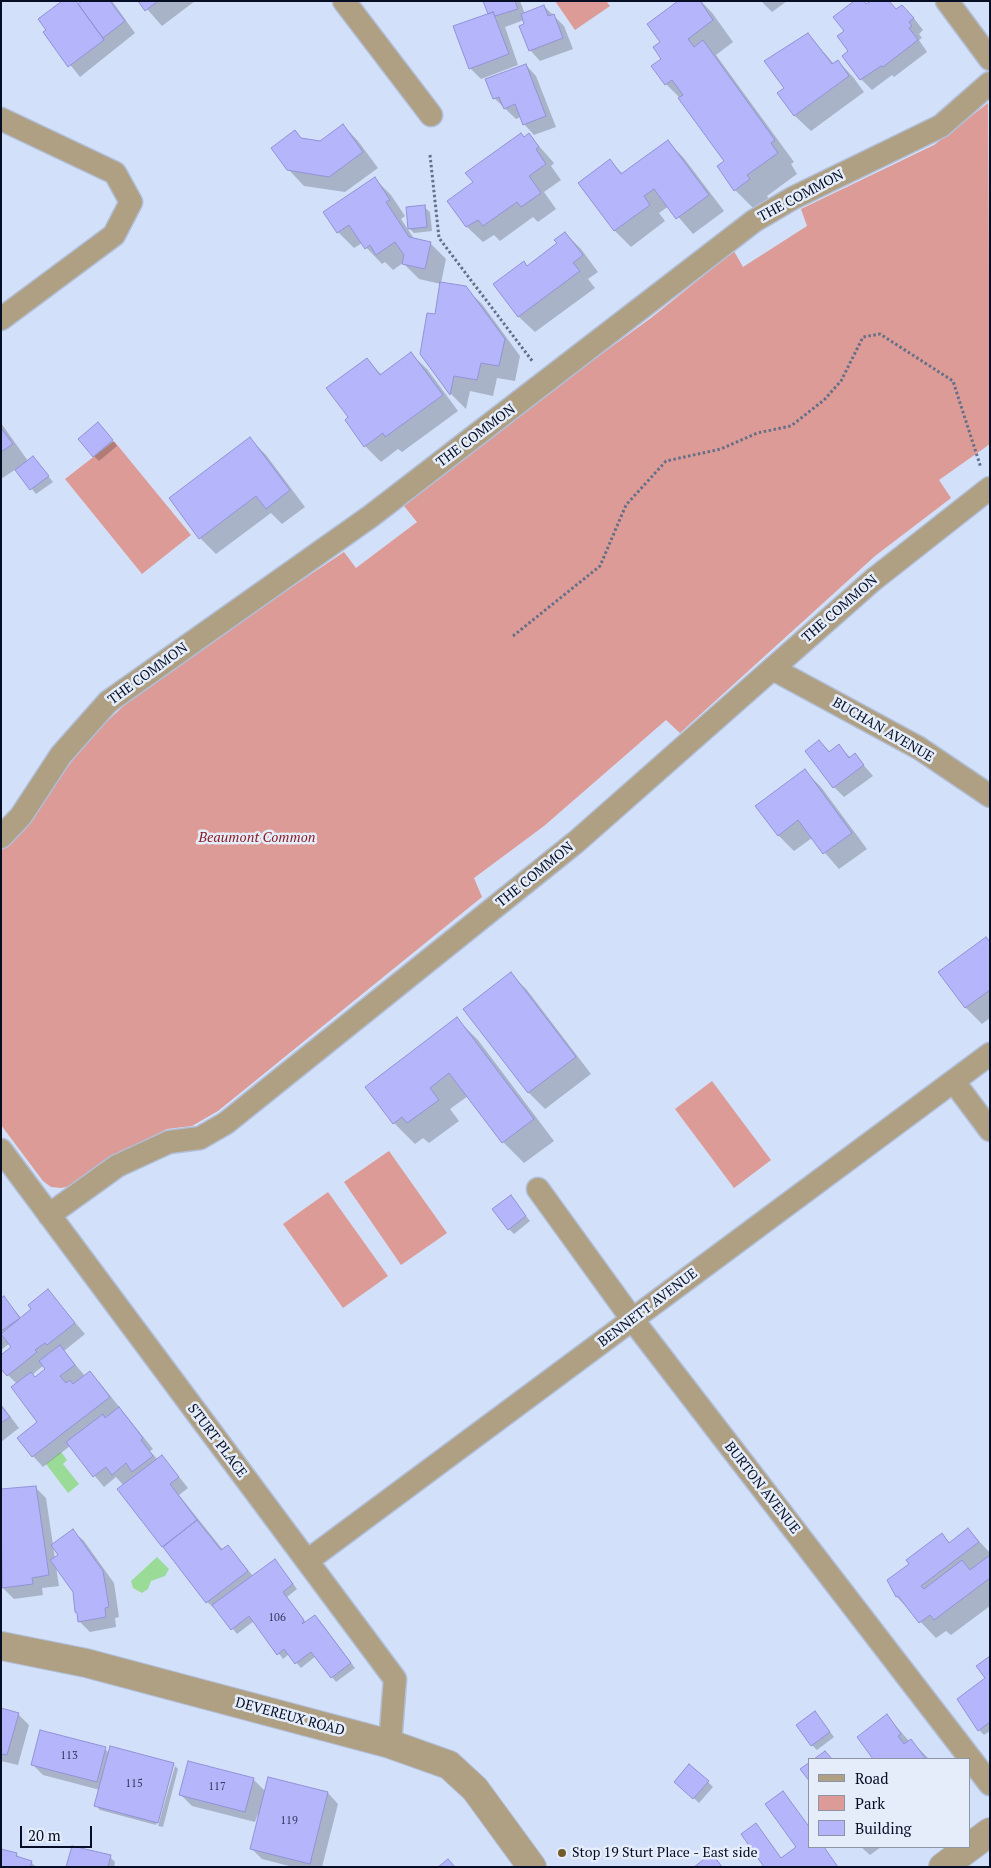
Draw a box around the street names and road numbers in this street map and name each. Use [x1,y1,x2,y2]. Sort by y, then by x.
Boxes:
street label: THE COMMON [755,166,847,226]
street label: THE COMMON [433,401,519,471]
street label: THE COMMON [799,572,881,646]
street label: THE COMMON [105,639,191,709]
street label: BUCHAN AVENUE [829,694,937,766]
street label: THE COMMON [493,839,577,911]
street label: BENNETT AVENUE [595,1265,701,1351]
street label: STURT PLACE [184,1401,250,1481]
street label: BURTON AVENUE [721,1439,803,1537]
street label: DEVEREUX ROAD [233,1694,347,1740]

